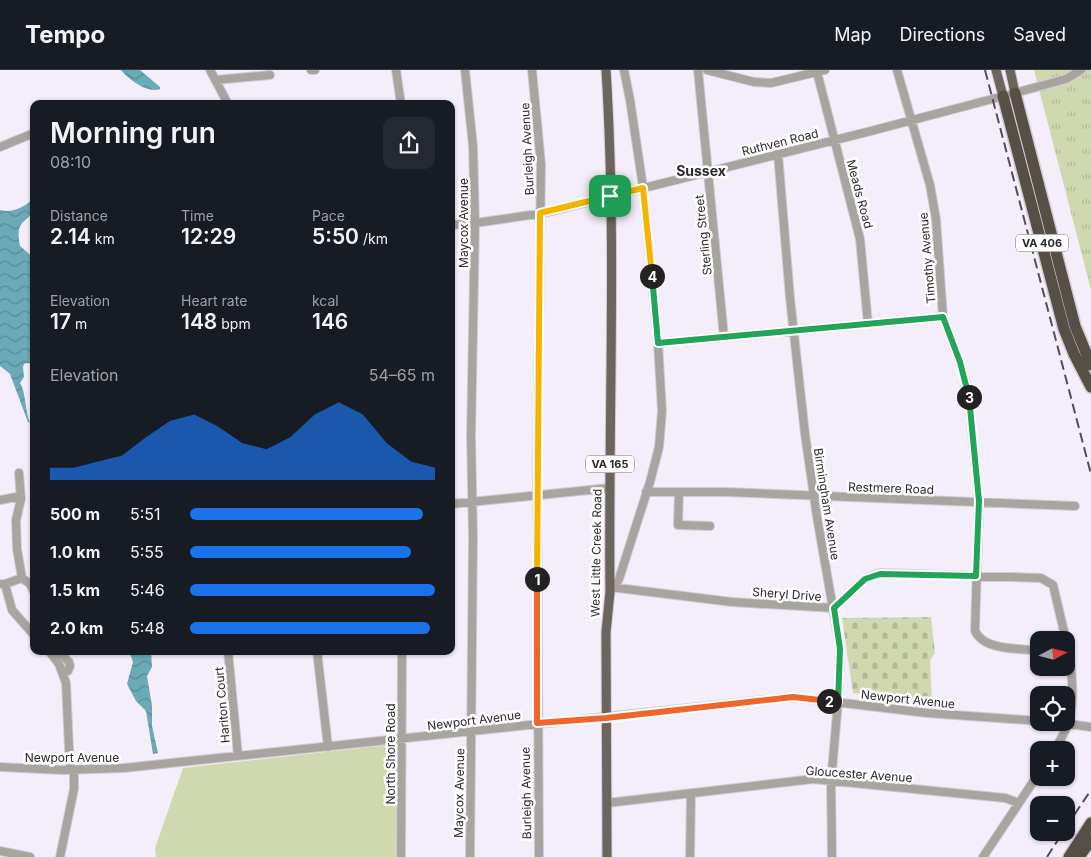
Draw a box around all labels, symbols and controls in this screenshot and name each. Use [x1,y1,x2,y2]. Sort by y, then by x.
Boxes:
text: Tempo [25,20,105,49]
text: Map [834,24,872,45]
text: Directions [900,24,985,45]
text: Saved [1013,24,1066,45]
street label: Burleigh Avenue [517,102,537,196]
text: Morning run [50,116,216,150]
button: share [383,117,435,169]
street label: Ruthven Road [740,125,820,159]
text: 08:10 [50,152,91,172]
street label: Meads Road [844,158,876,230]
district label: Sussex [676,162,726,179]
pin [589,175,631,217]
street label: Maycox Avenue [456,178,471,268]
icon: arrive [596,182,624,210]
street label: Sterling Street [691,194,715,276]
text: Distance [50,207,108,224]
text: Time [181,207,214,224]
text: Pace [312,207,345,224]
street label: Timothy Avenue [916,212,938,304]
text: 2.14 [50,224,91,249]
text: 12:29 [181,224,236,249]
text: 5:50 [312,224,359,249]
text: km [91,230,115,247]
text: /km [359,230,388,247]
road number: VA 406 [1016,234,1068,252]
pin: 4 [640,264,664,288]
text: 4 [648,268,657,285]
text: Elevation [50,292,110,309]
text: Heart rate [181,292,247,309]
text: kcal [312,292,339,309]
text: 17 [50,309,71,334]
text: 148 [181,309,217,334]
text: 146 [312,309,348,334]
text: m [71,315,87,332]
text: bpm [217,315,251,332]
text: Elevation [50,365,119,385]
text: 54–65 m [369,365,435,385]
pin: 3 [956,384,982,410]
text: 3 [965,389,974,406]
street label: Birmingham Avenue [811,447,843,561]
road number: VA 165 [586,456,634,472]
street label: Restmere Road [848,479,934,497]
street label: West Little Creek Road [587,489,605,617]
text: 500 m [50,504,100,524]
text: 5:51 [130,504,161,524]
text: 1.0 km [50,542,100,562]
text: 5:55 [130,542,164,562]
pin: 1 [524,566,550,592]
text: 1 [534,571,541,588]
text: 1.5 km [50,580,100,600]
text: 5:46 [130,580,165,600]
street label: Sheryl Drive [752,584,822,604]
text: 2.0 km [50,618,103,638]
text: 5:48 [130,618,165,638]
north arrow [1030,631,1075,676]
map controls [1030,631,1075,841]
street label: Hariton Court [211,666,233,744]
button: locate [1030,686,1075,731]
street label: Newport Avenue [860,687,956,711]
pin: 2 [816,688,842,714]
text: 2 [825,693,834,710]
street label: North Shore Road [383,704,398,804]
street label: Newport Avenue [426,707,522,733]
button: + [1030,741,1075,786]
street label: Burleigh Avenue [518,747,534,839]
street label: Maycox Avenue [451,748,467,838]
street label: Newport Avenue [25,750,119,765]
street label: Gloucester Avenue [805,763,913,785]
button: − [1030,796,1075,841]

